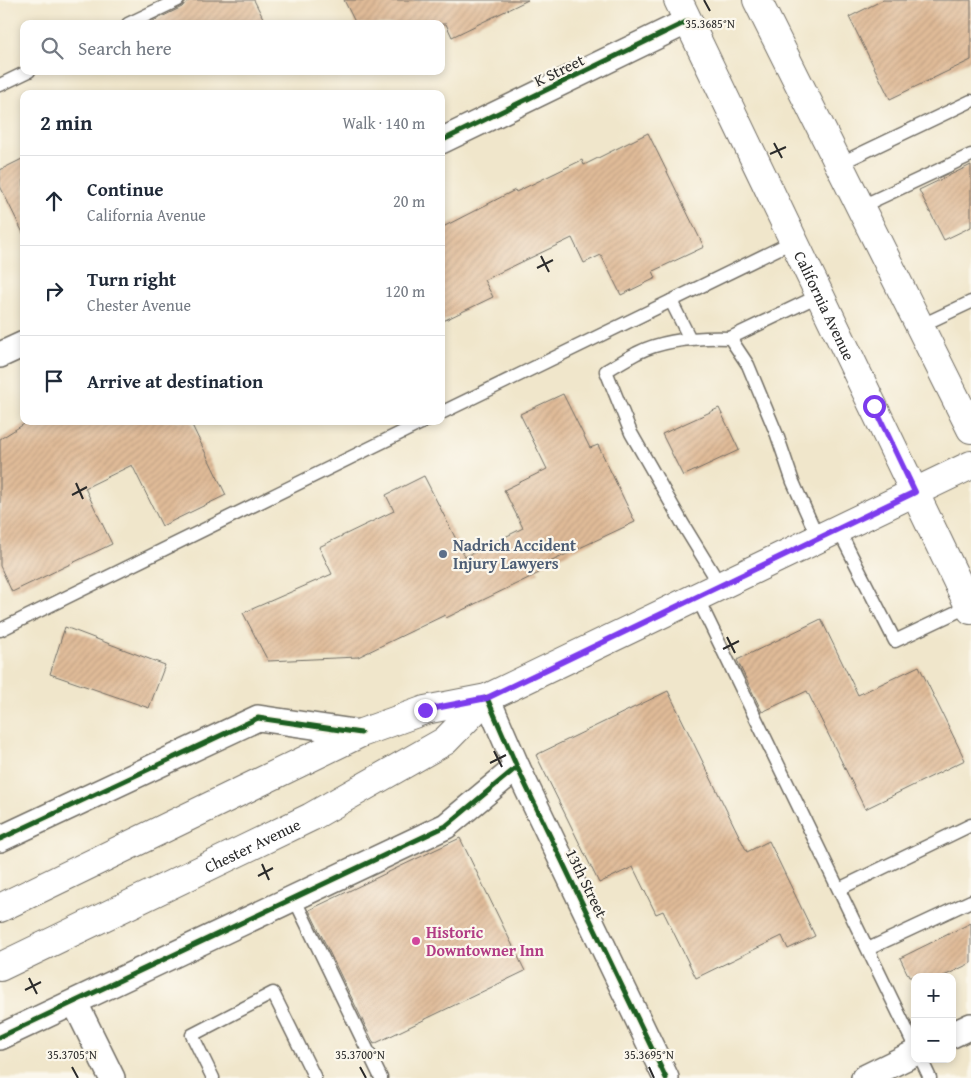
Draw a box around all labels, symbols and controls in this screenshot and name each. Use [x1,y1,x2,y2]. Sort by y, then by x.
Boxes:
text: 35.3685°N [685,15,735,32]
search box [20,20,445,75]
icon: search [38,34,66,62]
text: Search here [78,34,172,62]
street label: K Street [530,47,589,93]
text: 2 min [40,107,92,138]
text: Walk · 140 m [342,111,425,135]
text: Continue [87,175,164,203]
icon: ahead [40,187,68,215]
text: 20 m [393,189,425,213]
text: California Avenue [87,203,206,227]
street label: California Avenue [788,247,861,364]
text: Turn right [87,265,176,293]
icon: right [40,277,68,305]
text: 120 m [385,279,425,303]
text: Chester Avenue [87,293,191,317]
icon: arrive [40,367,68,395]
text: Arrive at destination [87,367,263,395]
route start [863,395,886,418]
place label: Nadrich Accident Injury Lawyers [453,533,576,575]
marker: Nadrich Accident Injury Lawyers [437,548,449,560]
route end [414,699,437,722]
street label: Chester Avenue [200,812,304,879]
street label: 13th Street [560,844,614,922]
place label: Historic Downtowner Inn [426,920,545,962]
marker: Historic Downtowner Inn [410,935,422,947]
map controls [911,973,956,1063]
button: + [911,973,956,1018]
button: − [911,1018,956,1063]
text: 35.3705°N [47,1046,97,1063]
text: 35.3700°N [335,1046,385,1063]
text: 35.3695°N [624,1046,674,1063]

